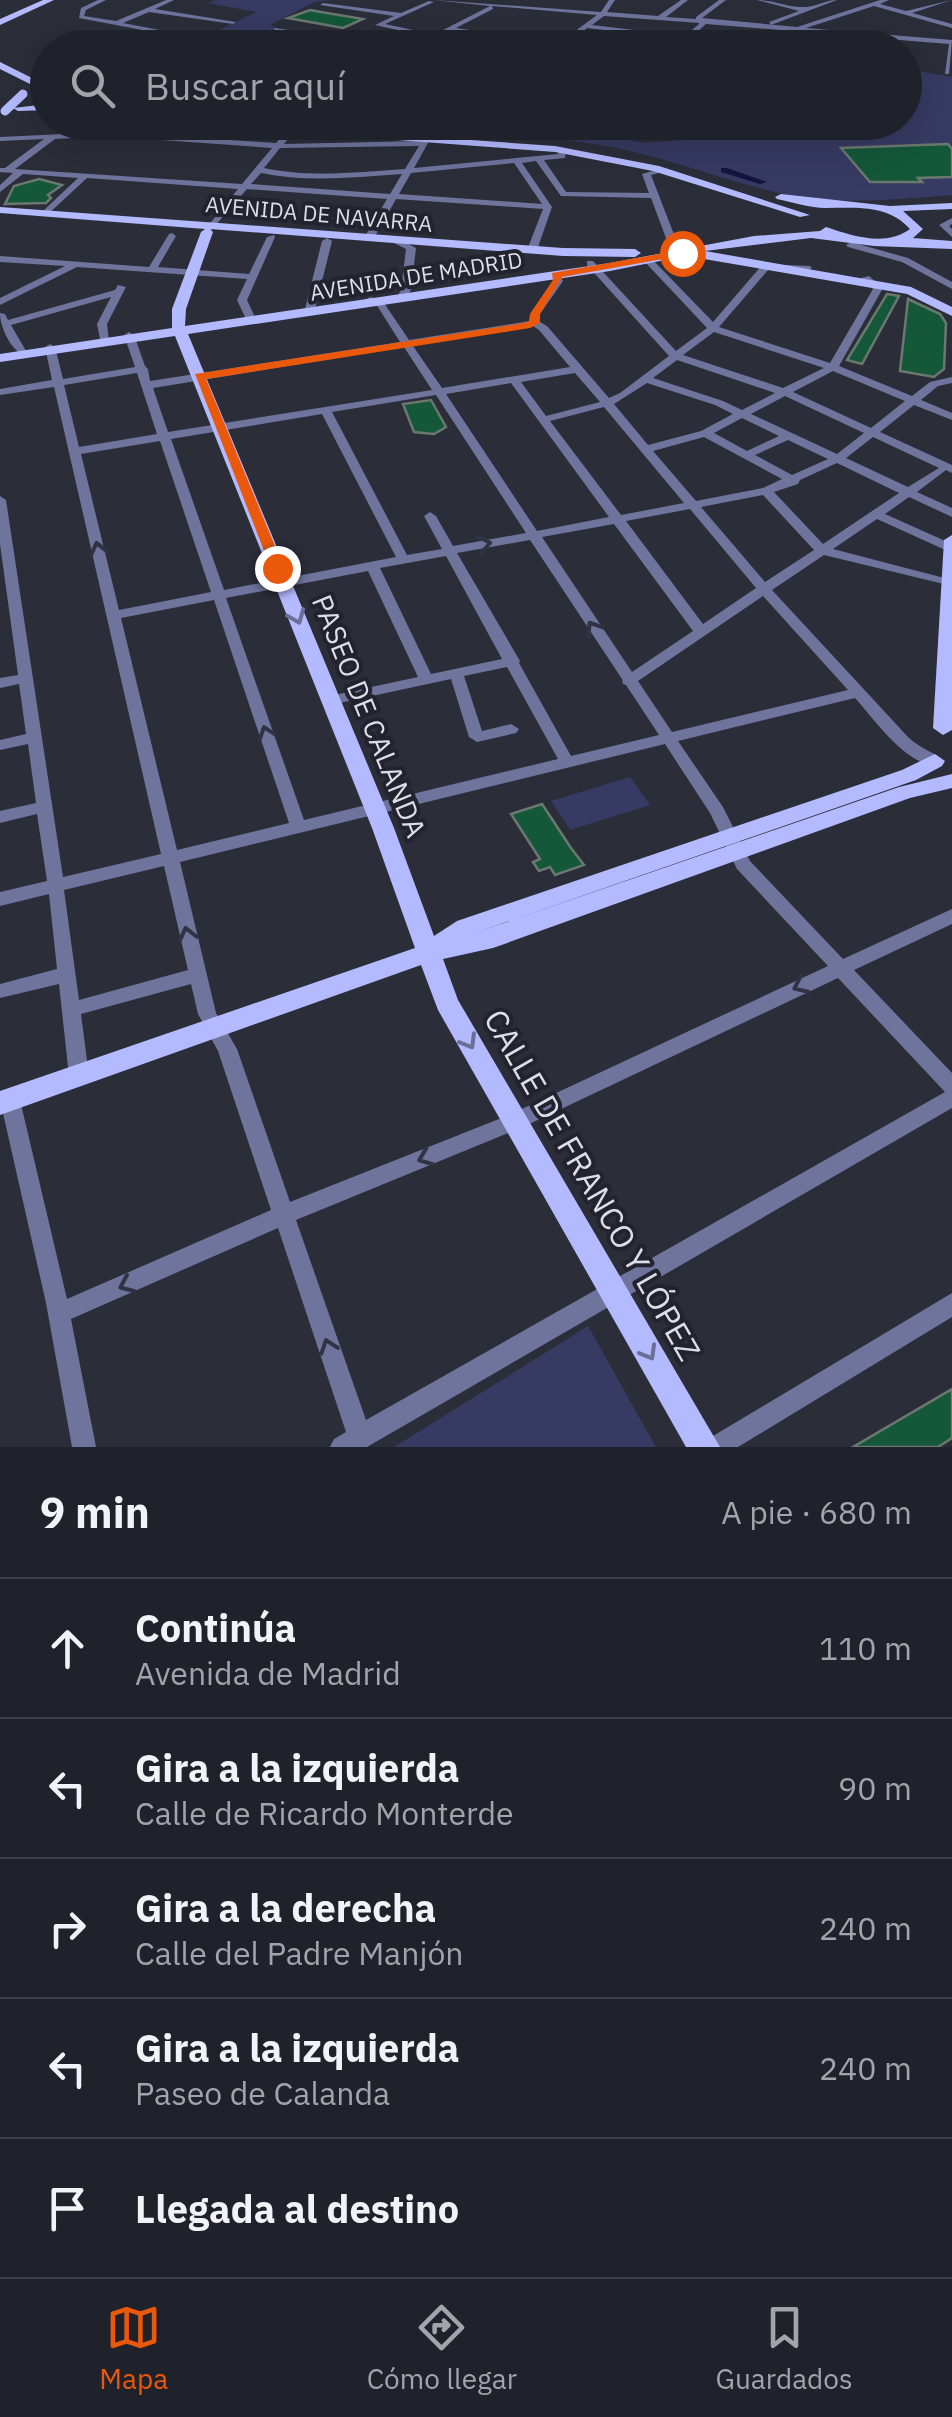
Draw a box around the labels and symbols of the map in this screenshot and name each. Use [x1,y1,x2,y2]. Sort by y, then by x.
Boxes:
street label: AVENIDA DE NAVARRA [204,189,434,238]
route start [660,231,706,277]
street label: AVENIDA DE MADRID [308,244,524,307]
one-way arrow [475,534,492,555]
one-way arrow [89,541,110,558]
route end [255,546,301,592]
street label: PASEO DE CALANDA [304,589,435,843]
one-way arrow [285,607,305,625]
one-way arrow [587,620,605,639]
one-way arrow [257,725,278,742]
one-way arrow [178,926,199,943]
one-way arrow [792,974,810,994]
street label: CALLE DE FRANCO Y LÓPEZ [475,1001,711,1368]
one-way arrow [457,1031,476,1049]
one-way arrow [418,1146,436,1166]
one-way arrow [118,1272,136,1292]
one-way arrow [319,1338,340,1355]
one-way arrow [637,1342,656,1360]

